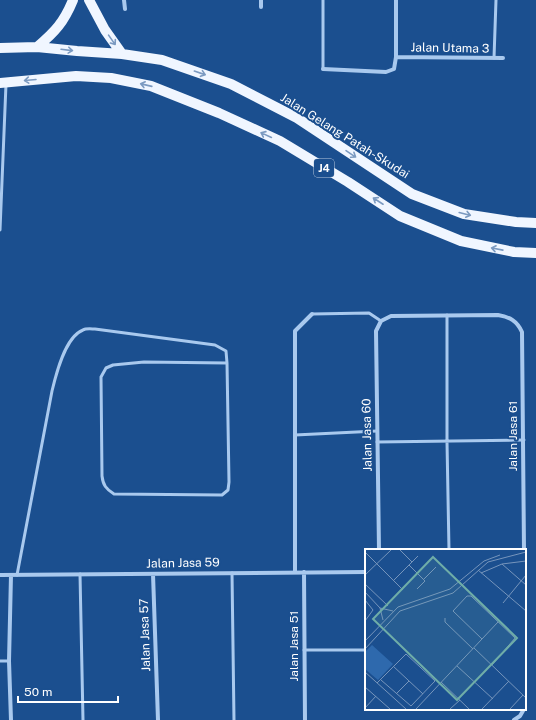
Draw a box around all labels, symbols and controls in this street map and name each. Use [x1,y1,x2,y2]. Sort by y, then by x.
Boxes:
one-way arrow [108,34,116,45]
street label: Jalan Utama 3 [411,40,489,56]
one-way arrow [60,46,73,54]
one-way arrow [193,70,206,77]
one-way arrow [24,76,37,84]
one-way arrow [140,80,153,88]
street label: Jalan Gelang Patah-Skudai [278,91,412,181]
one-way arrow [260,131,272,138]
one-way arrow [345,150,356,158]
road number: J4 [314,159,334,177]
one-way arrow [372,197,383,205]
one-way arrow [459,211,472,218]
one-way arrow [491,244,504,252]
street label: Jalan Jasa 60 [359,398,375,472]
street label: Jalan Jasa 61 [506,401,520,471]
inset map [365,549,526,710]
street label: Jalan Jasa 59 [146,555,220,571]
street label: Jalan Jasa 57 [137,598,153,672]
street label: Jalan Jasa 51 [287,611,301,681]
scale bar [18,678,118,704]
text: 50 m [24,685,52,699]

